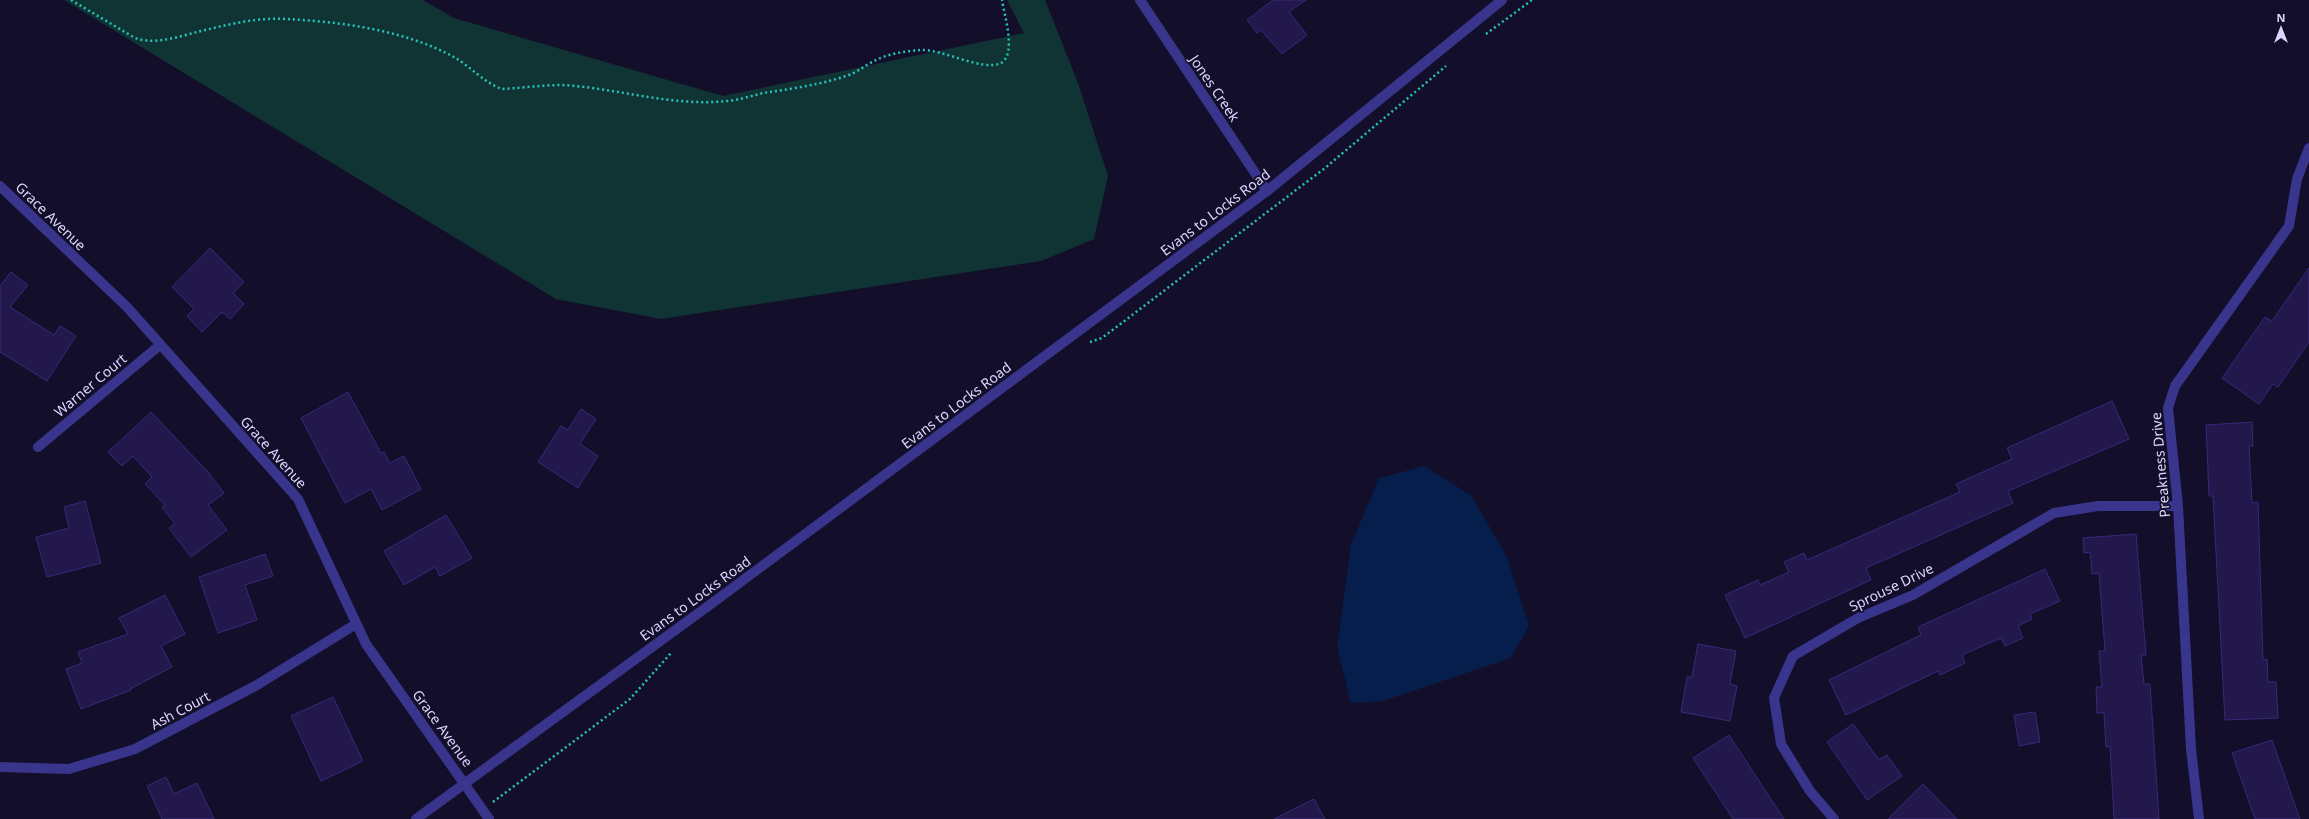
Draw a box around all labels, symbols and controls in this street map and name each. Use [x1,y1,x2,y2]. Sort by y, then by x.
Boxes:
north arrow [2261,8,2301,48]
text: N [2277,10,2285,25]
street label: Jones Creek [1185,49,1245,126]
street label: Evans to Locks Road [1156,164,1274,260]
street label: Grace Avenue [12,178,90,254]
street label: Warner Court [50,349,130,421]
street label: Evans to Locks Road [897,357,1015,453]
street label: Grace Avenue [237,412,312,492]
street label: Preakness Drive [2146,412,2174,518]
street label: Evans to Locks Road [636,551,754,645]
street label: Sprouse Drive [1846,558,1936,616]
street label: Ash Court [147,686,213,734]
street label: Grace Avenue [409,686,477,770]

